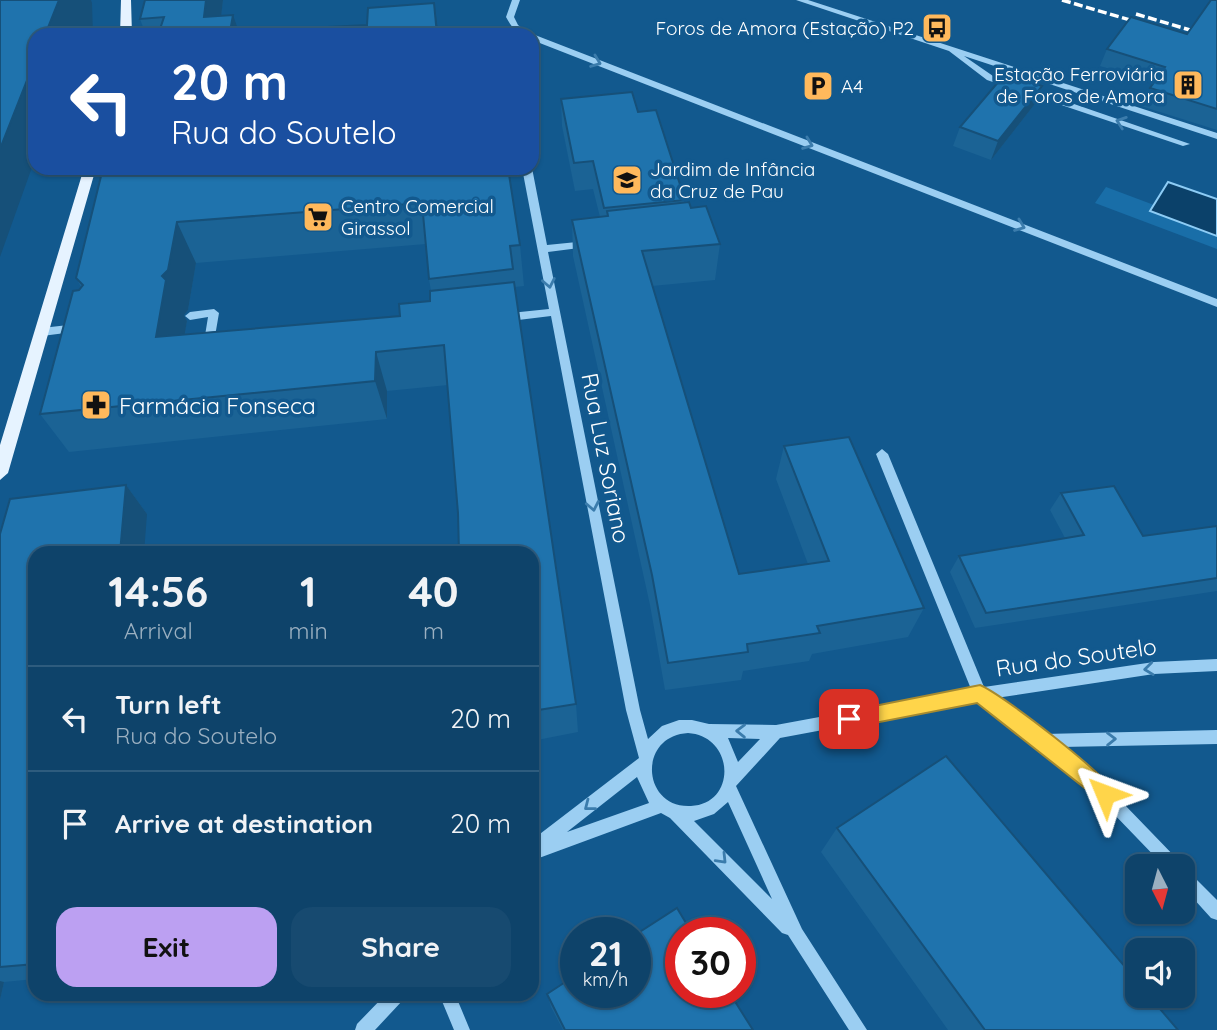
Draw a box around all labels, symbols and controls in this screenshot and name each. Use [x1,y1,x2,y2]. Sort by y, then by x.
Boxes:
bus stop icon: Foros de Amora (Estação) P2 [920,11,954,45]
place label: Foros de Amora (Estação) P2 [656,16,914,40]
text: 20 m [171,51,288,112]
one-way arrow [589,53,601,67]
icon: left [56,56,147,147]
place label: Estação Ferroviária de Foros de Amora [994,62,1165,108]
building icon: Estação Ferroviária de Foros de Amora [1171,68,1205,102]
parking icon: A4 [801,69,835,103]
place label: A4 [841,74,863,98]
text: Rua do Soutelo [171,112,397,152]
one-way arrow [1115,116,1127,130]
one-way arrow [801,136,813,150]
place label: Jardim de Infância da Cruz de Pau [650,157,815,203]
school or university icon: Jardim de Infância da Cruz de Pau [610,163,644,197]
place label: Centro Comercial Girassol [341,194,494,240]
supermarket icon: Centro Comercial Girassol [301,200,335,234]
one-way arrow [1013,218,1025,232]
one-way arrow [541,277,556,289]
street label: Rua Luz Soriano [575,370,637,546]
pharmacy icon: Farmácia Fonseca [79,388,113,422]
place label: Farmácia Fonseca [119,391,316,420]
one-way arrow [584,500,599,512]
text: 14:56 [108,565,208,618]
text: 1 [300,565,316,618]
text: 40 [408,565,459,618]
text: Arrival [124,616,193,645]
text: min [289,616,328,645]
text: m [423,616,444,645]
street label: Rua do Soutelo [994,631,1158,683]
one-way arrow [1143,662,1155,677]
text: Turn left [115,688,222,721]
pin [819,689,879,749]
icon: left [56,700,94,738]
icon: arrive [830,700,868,738]
text: 20 m [450,702,511,735]
text: Rua do Soutelo [115,721,277,750]
one-way arrow [736,724,747,739]
one-way arrow [1105,732,1116,747]
position arrow [1068,757,1142,831]
one-way arrow [585,797,597,810]
icon: arrive [56,805,94,843]
text: Arrive at destination [115,807,373,840]
text: 20 m [450,807,511,840]
one-way arrow [714,851,727,864]
north arrow [1125,854,1195,924]
map controls [1125,854,1195,1008]
button: Exit [56,907,277,987]
button: Share [291,907,511,987]
speed limit sign: 30 [665,917,756,1008]
text: 21 [589,931,622,975]
button: sound [1125,938,1195,1008]
text: km/h [583,968,628,991]

